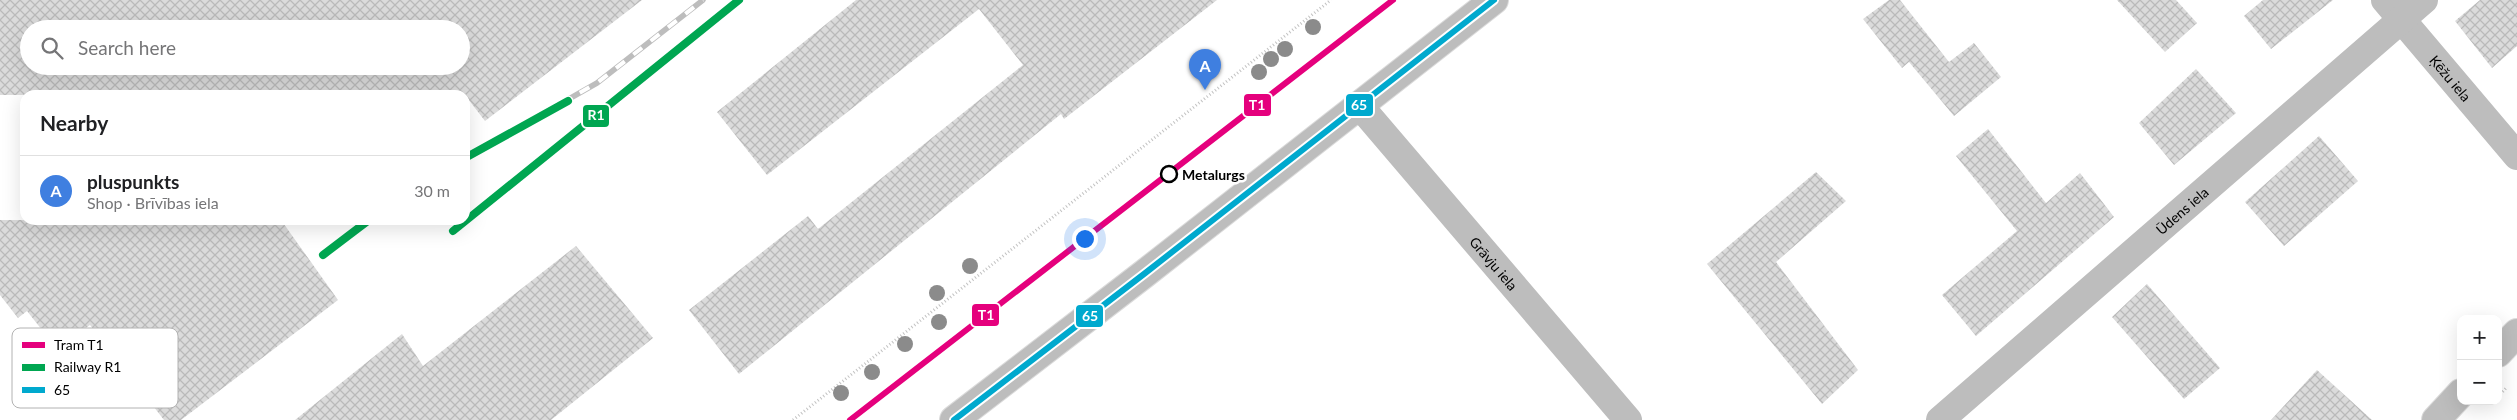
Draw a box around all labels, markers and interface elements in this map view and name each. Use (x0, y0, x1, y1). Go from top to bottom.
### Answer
search box (20, 20, 470, 75)
icon: search (38, 34, 66, 62)
text: Search here (78, 36, 176, 59)
pin: A (1189, 49, 1221, 90)
street label: Ķēžu iela (2427, 51, 2475, 104)
line badge: T1 (1243, 93, 1272, 117)
line badge: 65 (1345, 93, 1374, 117)
text: T1 (1249, 96, 1265, 113)
text: 65 (1351, 96, 1367, 113)
line badge: R1 (582, 104, 610, 128)
text: R1 (587, 106, 605, 123)
text: Nearby (40, 110, 108, 135)
marker: Metalurgs (1160, 165, 1178, 183)
place label: Metalurgs (1182, 166, 1245, 183)
text: pluspunkts (87, 170, 179, 193)
text: A (50, 181, 62, 200)
text: 30 m (414, 181, 450, 200)
street label: Ūdens iela (2152, 183, 2211, 238)
text: Shop · Brīvības iela (87, 193, 219, 212)
your location (1072, 226, 1098, 252)
street label: Grāvju iela (1467, 233, 1522, 293)
line badge: T1 (971, 303, 1000, 327)
line badge: 65 (1075, 304, 1104, 328)
text: T1 (978, 306, 994, 323)
text: 65 (1082, 307, 1098, 324)
map controls (2457, 315, 2502, 405)
button: + (2457, 315, 2502, 360)
legend (12, 328, 178, 408)
text: Tram T1 (54, 336, 104, 353)
text: Railway R1 (54, 358, 121, 375)
button: − (2457, 360, 2502, 405)
text: 65 (54, 381, 70, 398)

